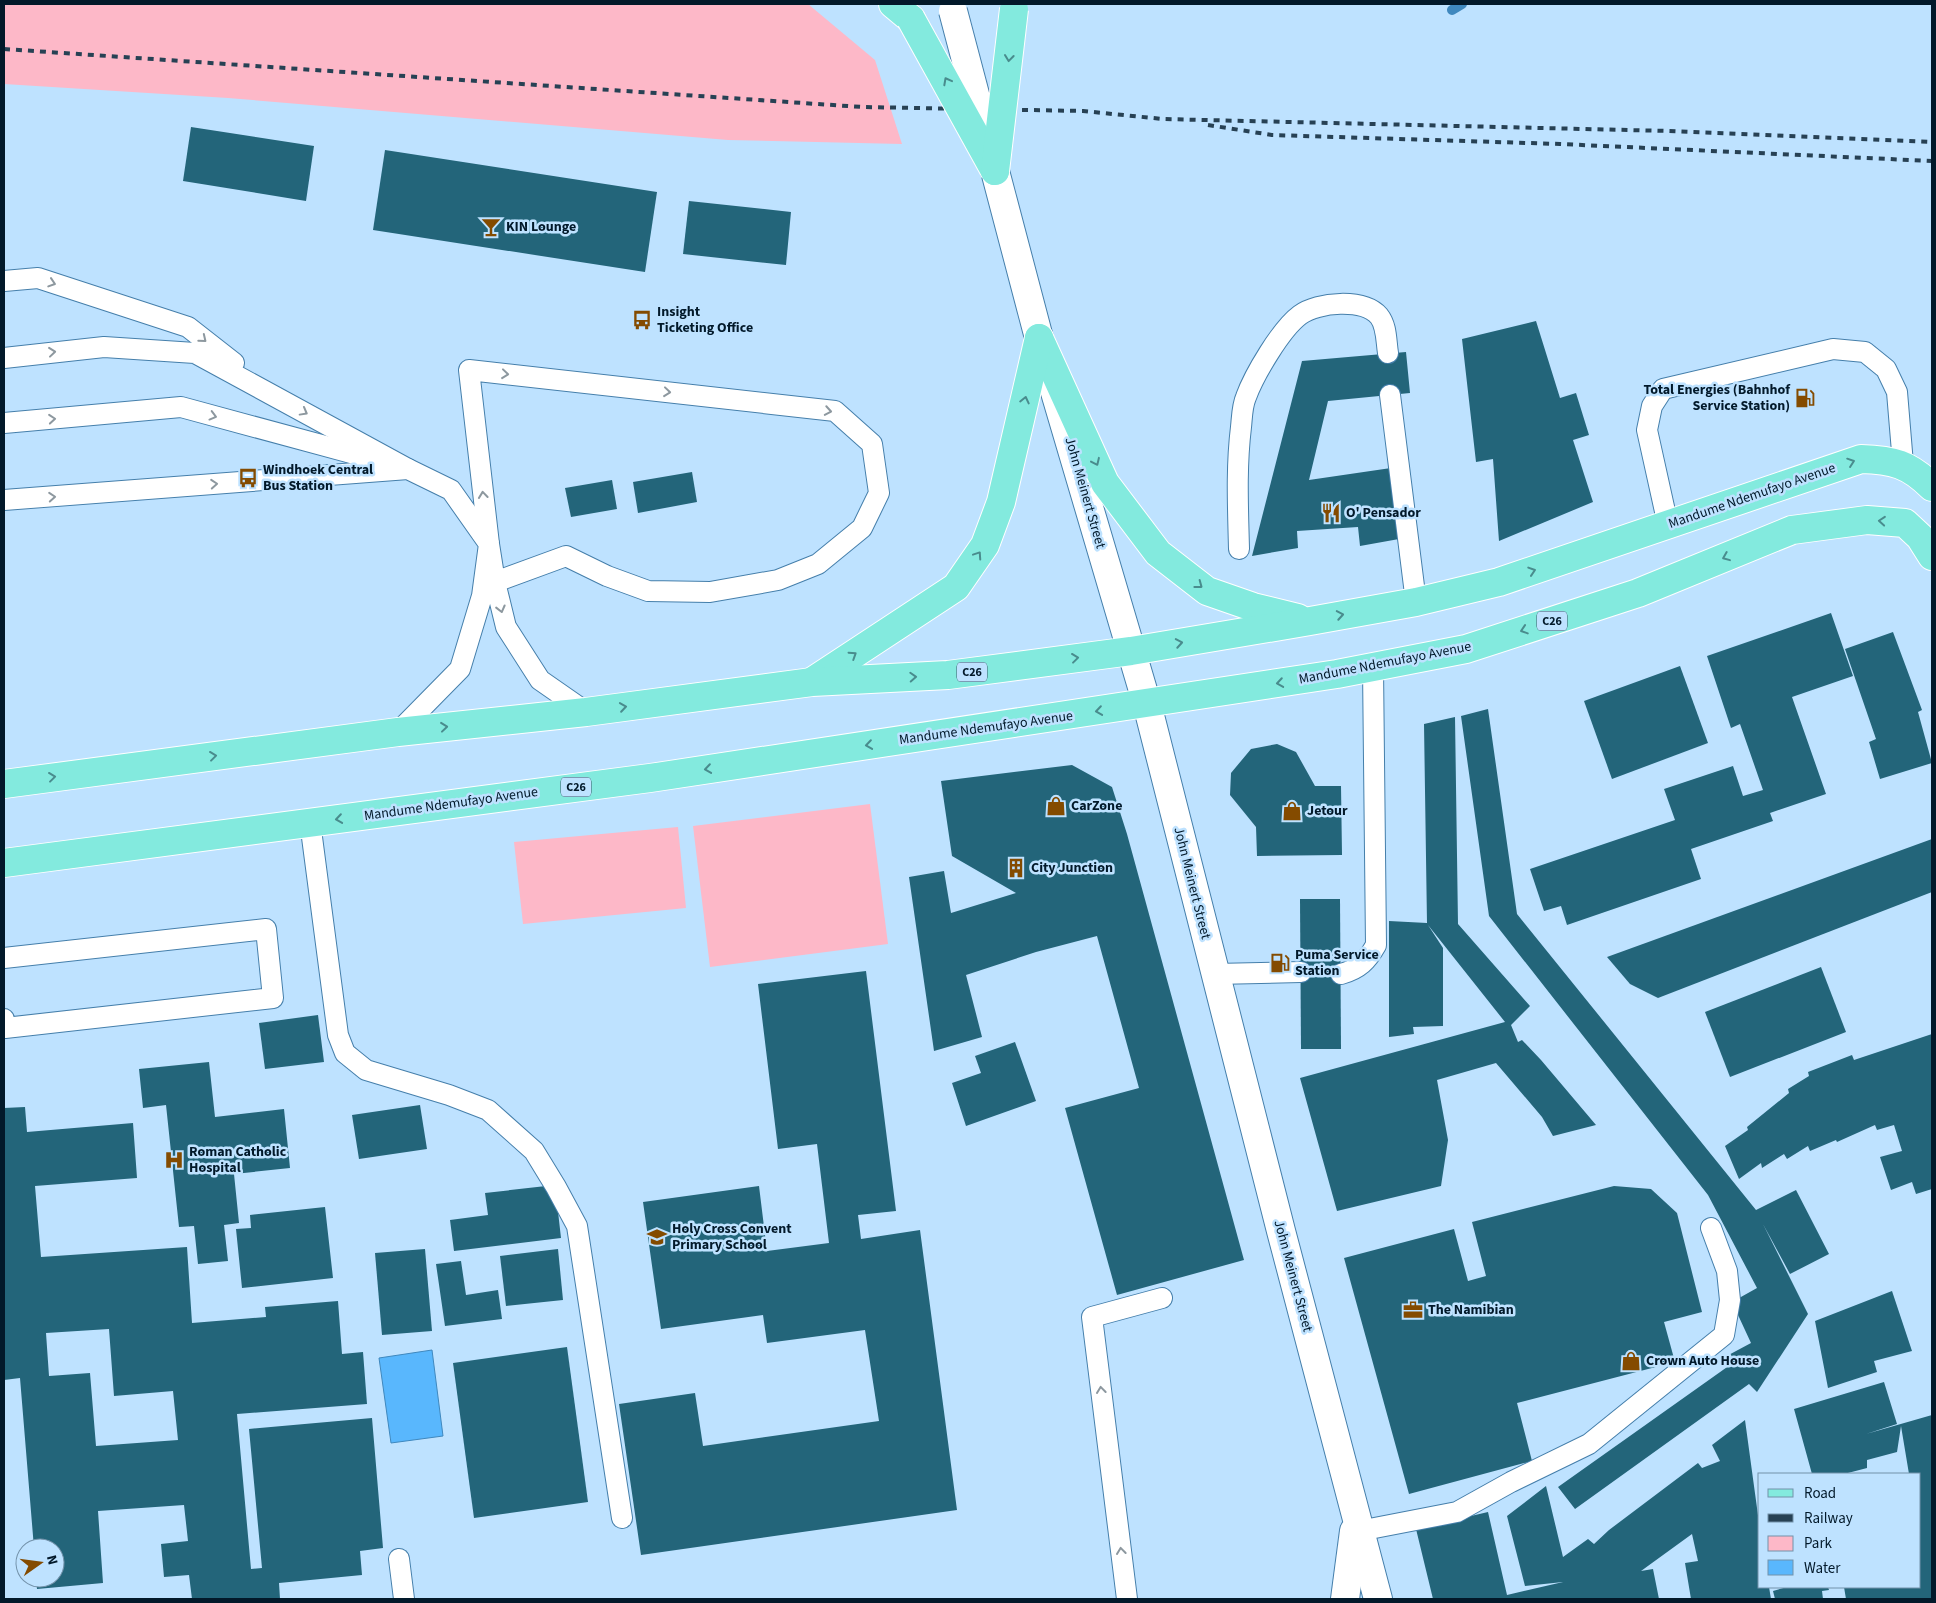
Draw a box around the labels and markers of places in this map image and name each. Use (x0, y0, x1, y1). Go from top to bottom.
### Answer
bar icon: KIN Lounge (480, 216, 502, 238)
place label: KIN Lounge (506, 217, 576, 237)
place label: Insight Ticketing Office (657, 302, 753, 338)
bus stop icon: Insight Ticketing Office (631, 309, 653, 331)
place label: Total Energies (Bahnhof Service Station) (1644, 380, 1791, 416)
fuel station icon: Total Energies (Bahnhof Service Station) (1794, 387, 1816, 409)
place label: Windhoek Central Bus Station (263, 460, 373, 496)
bus stop icon: Windhoek Central Bus Station (237, 467, 259, 489)
restaurant icon: O' Pensador (1320, 502, 1342, 524)
place label: O' Pensador (1346, 503, 1421, 523)
shop icon: CarZone (1045, 795, 1067, 817)
place label: CarZone (1071, 796, 1122, 816)
shop icon: Jetour (1281, 800, 1303, 822)
place label: Jetour (1307, 801, 1348, 821)
building icon: City Junction (1005, 857, 1027, 879)
place label: City Junction (1031, 858, 1113, 878)
place label: Puma Service Station (1295, 945, 1379, 981)
fuel station icon: Puma Service Station (1269, 952, 1291, 974)
place label: Roman Catholic Hospital (189, 1142, 287, 1178)
hospital icon: Roman Catholic Hospital (163, 1149, 185, 1171)
place label: Holy Cross Convent Primary School (672, 1219, 792, 1255)
school or university icon: Holy Cross Convent Primary School (646, 1226, 668, 1248)
office icon: The Namibian (1402, 1299, 1424, 1321)
place label: The Namibian (1428, 1300, 1514, 1320)
shop icon: Crown Auto House (1620, 1350, 1642, 1372)
place label: Crown Auto House (1646, 1351, 1759, 1371)

